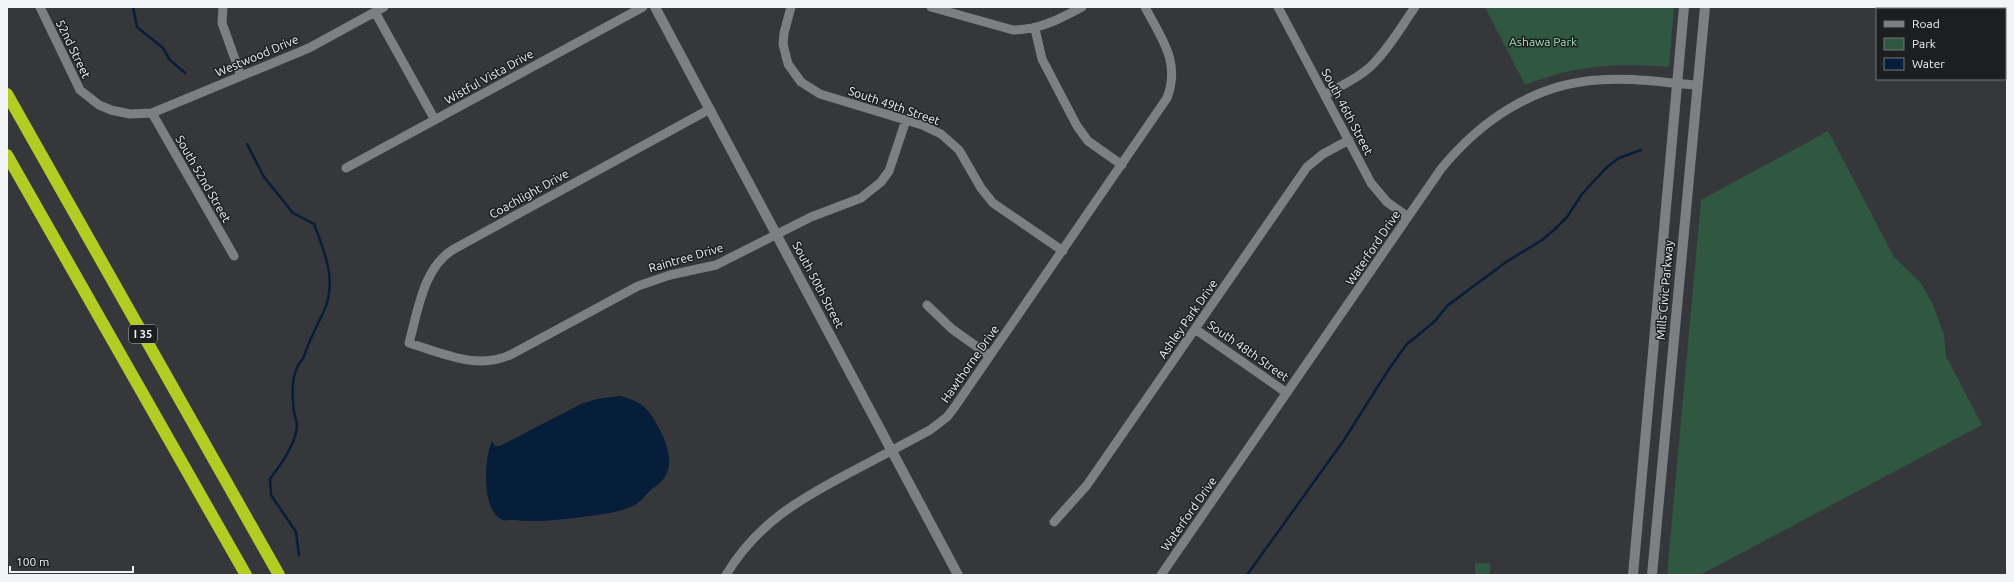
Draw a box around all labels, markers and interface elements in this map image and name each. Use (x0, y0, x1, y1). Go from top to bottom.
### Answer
legend (1876, 8, 2006, 80)
street label: 52nd Street (54, 17, 93, 80)
text: Road (1912, 17, 1940, 30)
street label: Westwood Drive (213, 32, 300, 79)
park label: Ashawa Park (1509, 35, 1577, 48)
text: Park (1912, 37, 1936, 50)
street label: Wistful Vista Drive (442, 47, 535, 106)
text: Water (1912, 57, 1945, 70)
street label: South 46th Street (1319, 66, 1376, 157)
street label: South 49th Street (847, 84, 942, 127)
street label: South 52nd Street (173, 133, 234, 225)
street label: Coachlight Drive (487, 166, 571, 221)
street label: Waterford Drive (1343, 208, 1402, 287)
street label: South 50th Street (790, 239, 847, 330)
street label: Mills Civic Parkway (1654, 239, 1675, 340)
street label: Raintree Drive (647, 241, 725, 274)
street label: Ashley Park Drive (1156, 277, 1220, 361)
street label: South 48th Street (1205, 318, 1291, 384)
street label: Hawthorne Drive (938, 322, 1001, 405)
road number: I 35 (129, 325, 157, 343)
street label: Waterford Drive (1158, 474, 1219, 553)
scale bar (10, 548, 133, 574)
text: 100 m (16, 555, 49, 568)

